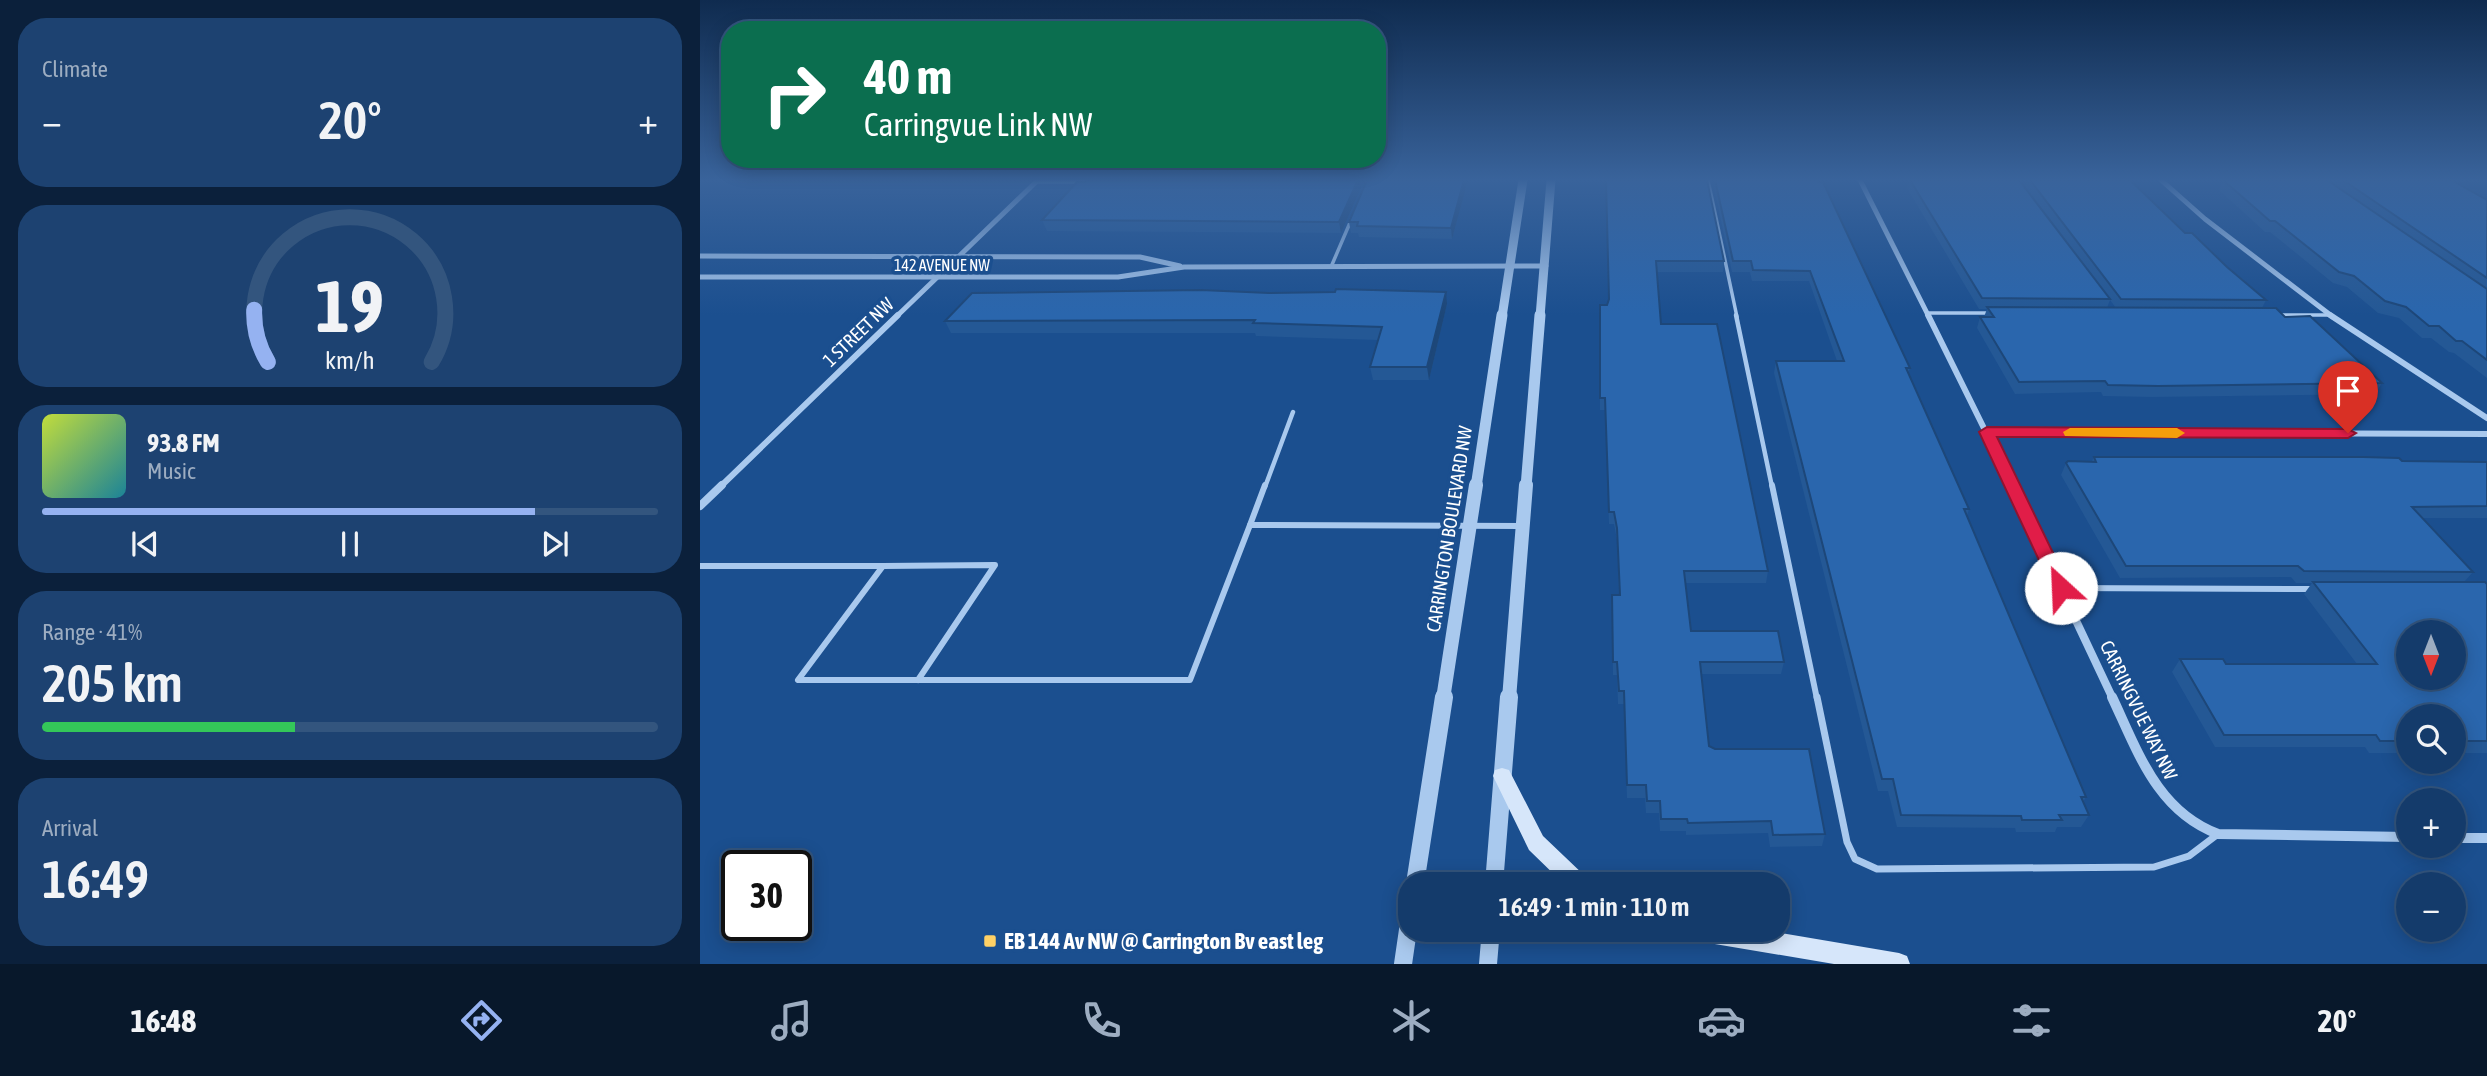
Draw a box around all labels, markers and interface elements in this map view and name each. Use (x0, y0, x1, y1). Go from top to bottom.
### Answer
text: 40 m (864, 48, 952, 104)
icon: right (749, 49, 840, 140)
text: Climate (42, 56, 108, 82)
text: 20° (318, 90, 382, 150)
text: − (42, 99, 62, 142)
text: + (638, 99, 658, 142)
text: Carringvue Link NW (864, 106, 1092, 143)
street label: 142 AVENUE NW (894, 256, 990, 274)
text: 19 (316, 264, 384, 347)
street label: 1 STREET NW (818, 293, 898, 371)
text: km/h (325, 345, 375, 373)
pin (2318, 361, 2378, 433)
icon: arrive (2329, 372, 2367, 410)
street label: CARRINGTON BOULEVARD NW (1422, 424, 1476, 634)
text: 93.8 FM (147, 428, 220, 458)
text: Music (147, 458, 195, 484)
icon: previous (126, 525, 164, 563)
icon: pause (331, 525, 369, 563)
icon: next (536, 525, 574, 563)
position arrow (2024, 551, 2098, 625)
text: Range · 41% (42, 619, 142, 645)
north arrow (2396, 620, 2466, 690)
map controls (2396, 620, 2466, 942)
street label: CARRINGVUE WAY NW (2096, 637, 2182, 783)
text: 205 km (42, 653, 183, 713)
button: search (2396, 704, 2466, 774)
button: + (2396, 788, 2466, 858)
text: Arrival (42, 815, 98, 841)
text: 16:49 (42, 849, 149, 909)
speed limit sign: 30 (721, 850, 812, 941)
button: − (2396, 872, 2466, 942)
text: 16:49 · 1 min · 110 m (1499, 892, 1689, 922)
place label: EB 144 Av NW @ Carrington Bv east leg (1004, 928, 1323, 954)
marker: EB 144 Av NW @ Carrington Bv east leg (982, 933, 998, 949)
icon: directions (457, 996, 506, 1045)
icon: music (767, 996, 816, 1045)
icon: phone (1077, 996, 1126, 1045)
icon: climate (1387, 996, 1436, 1045)
icon: car (1697, 996, 1746, 1045)
icon: filters (2007, 996, 2056, 1045)
text: 16:48 (131, 1002, 196, 1039)
text: 20° (2317, 1002, 2356, 1039)

